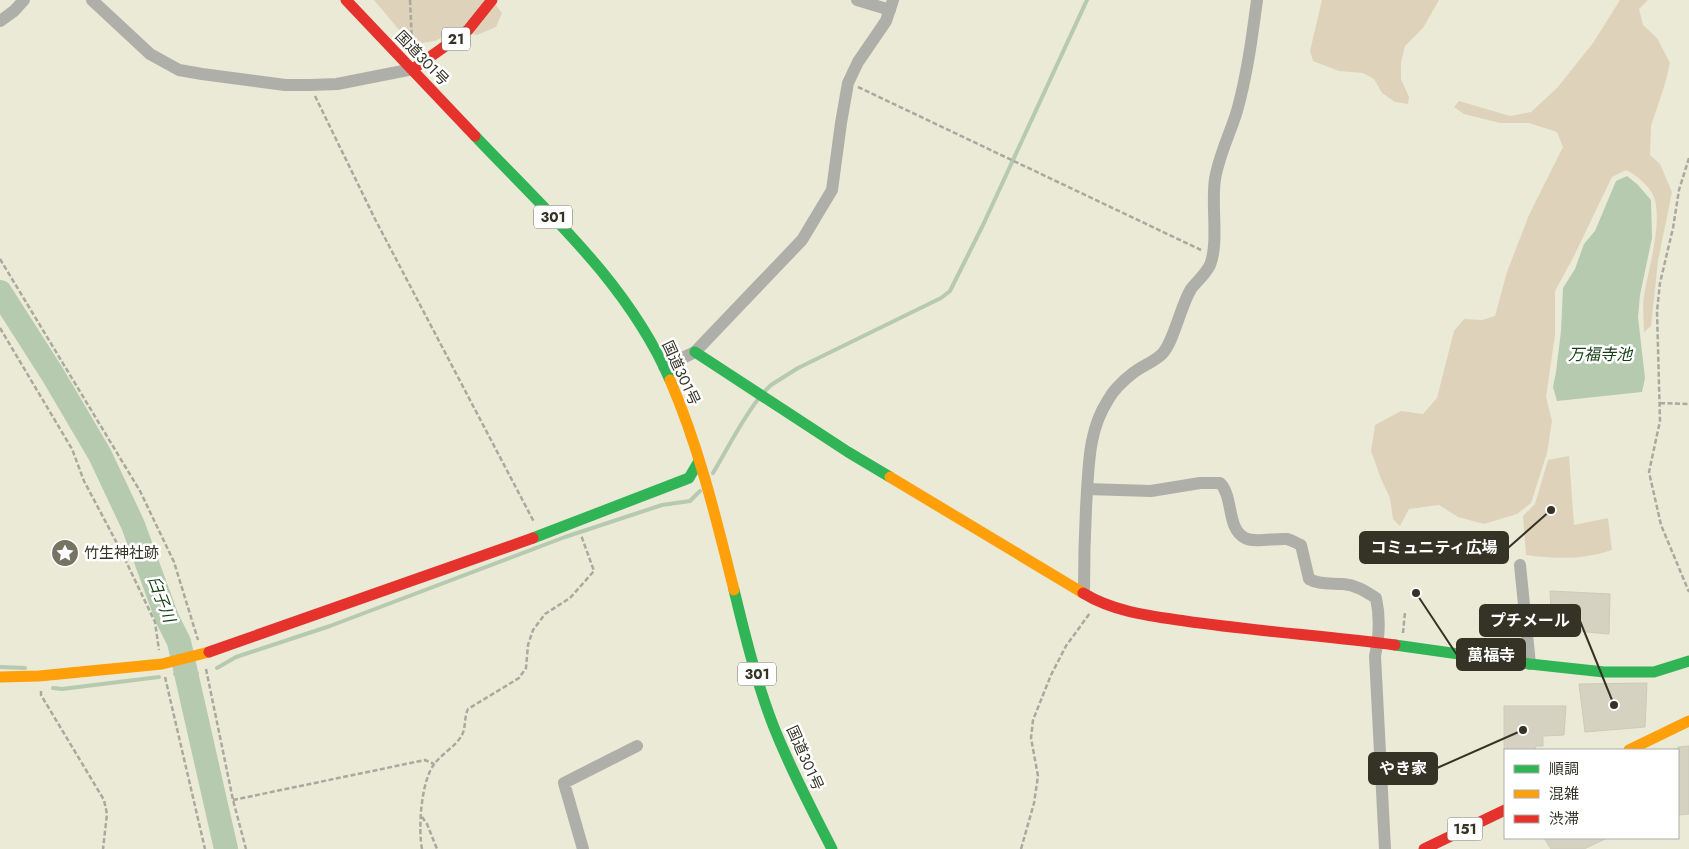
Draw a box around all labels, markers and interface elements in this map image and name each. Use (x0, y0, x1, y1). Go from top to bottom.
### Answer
street label: 国道301号 (390, 26, 454, 90)
road number: 21 (442, 28, 470, 50)
road number: 301 (534, 206, 572, 228)
street label: 国道301号 (656, 337, 706, 409)
water label: 万福寺池 (1568, 343, 1634, 366)
callout: コミュニティ広場 (1360, 532, 1508, 563)
text: コミュニティ広場 (1370, 536, 1498, 559)
place icon: 竹生神社跡 (50, 538, 80, 568)
place label: 竹生神社跡 (84, 542, 159, 564)
water label: 臼子川 (142, 573, 182, 628)
callout: プチメール (1480, 605, 1580, 636)
text: プチメール (1490, 609, 1570, 632)
callout: 萬福寺 (1457, 639, 1525, 670)
text: 萬福寺 (1467, 644, 1515, 667)
road number: 301 (738, 662, 776, 686)
street label: 国道301号 (781, 722, 829, 794)
legend (1504, 749, 1679, 839)
callout: やき家 (1369, 753, 1437, 784)
text: やき家 (1379, 757, 1427, 780)
text: 順調 (1549, 758, 1579, 780)
text: 混雑 (1549, 783, 1579, 805)
text: 渋滞 (1549, 808, 1579, 830)
road number: 151 (1448, 818, 1482, 841)

